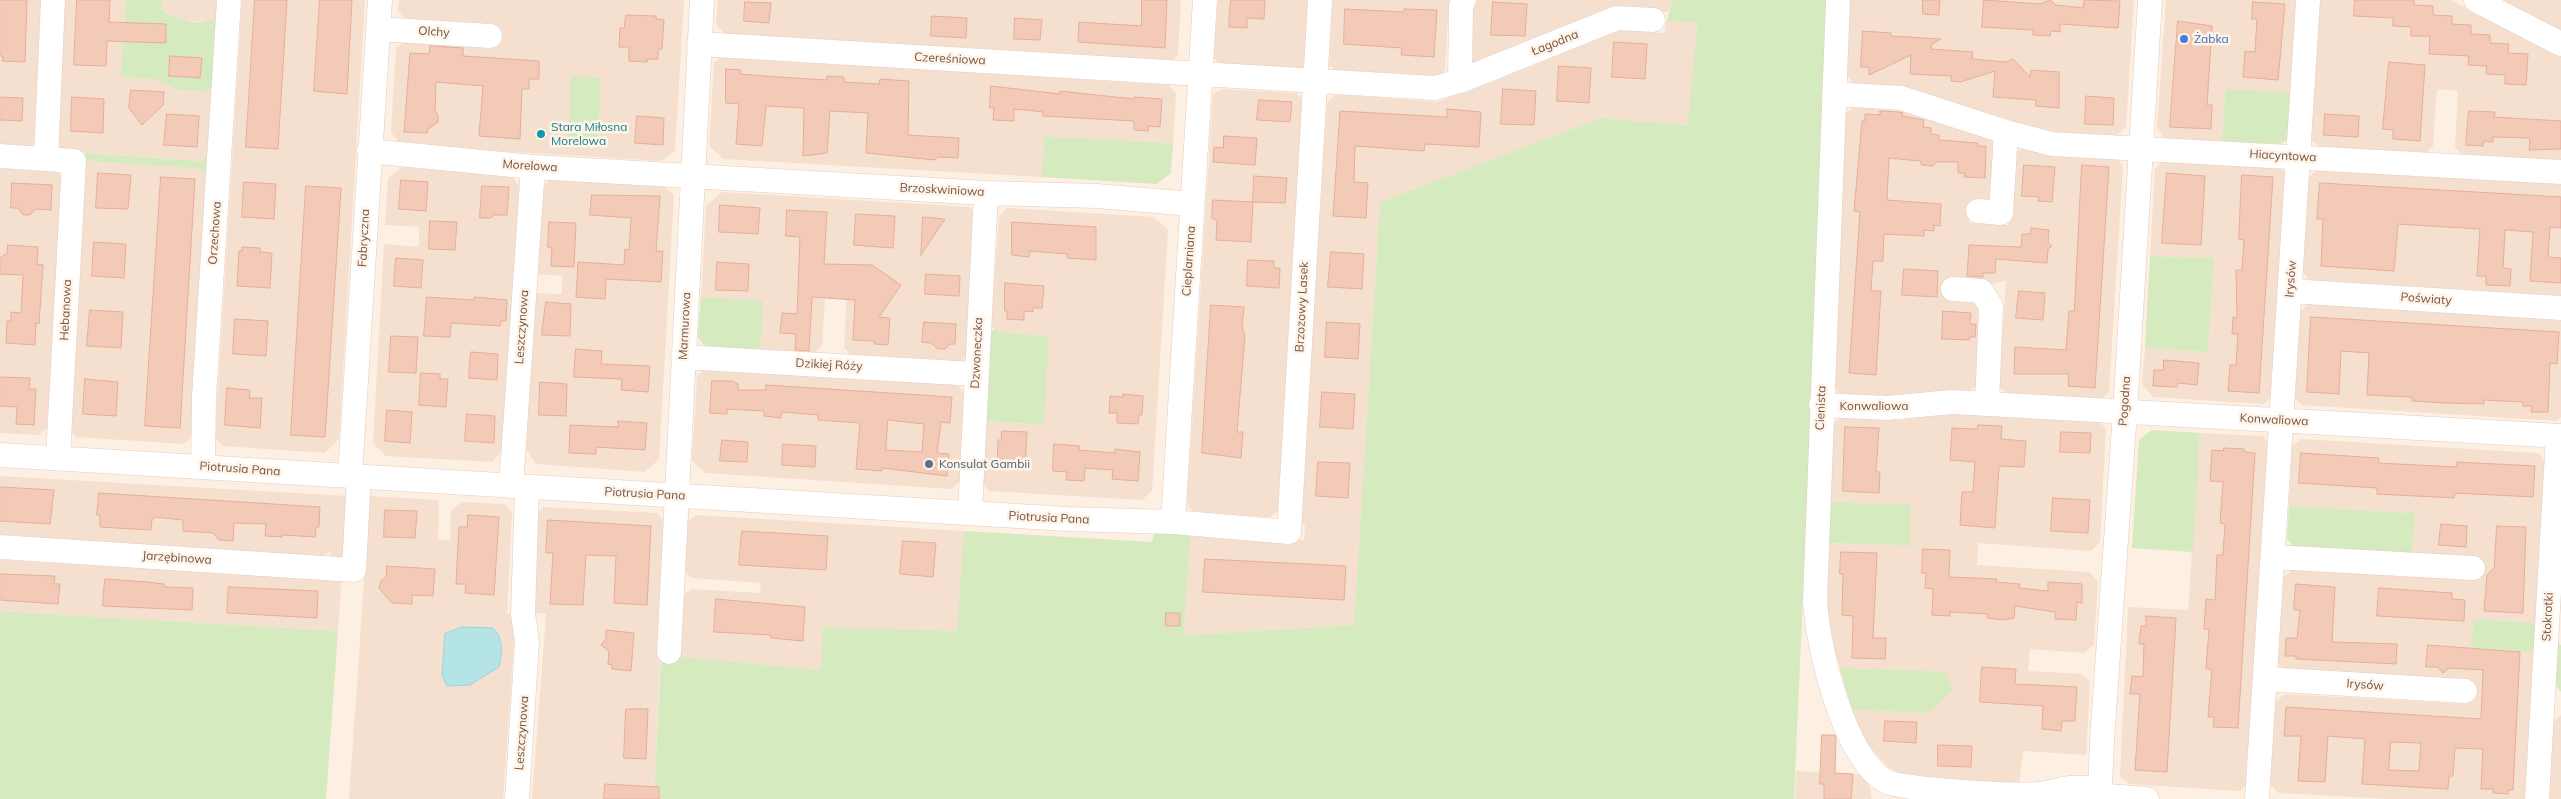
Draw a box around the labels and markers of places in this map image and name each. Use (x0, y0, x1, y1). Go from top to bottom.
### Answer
place label: Żabka (2194, 32, 2229, 46)
marker: Żabka (2178, 33, 2190, 45)
place label: Stara Miłosna Morelowa (551, 120, 628, 148)
marker: Stara Miłosna Morelowa (535, 128, 547, 140)
place label: Konsulat Gambii (939, 457, 1030, 471)
marker: Konsulat Gambii (923, 458, 935, 470)

